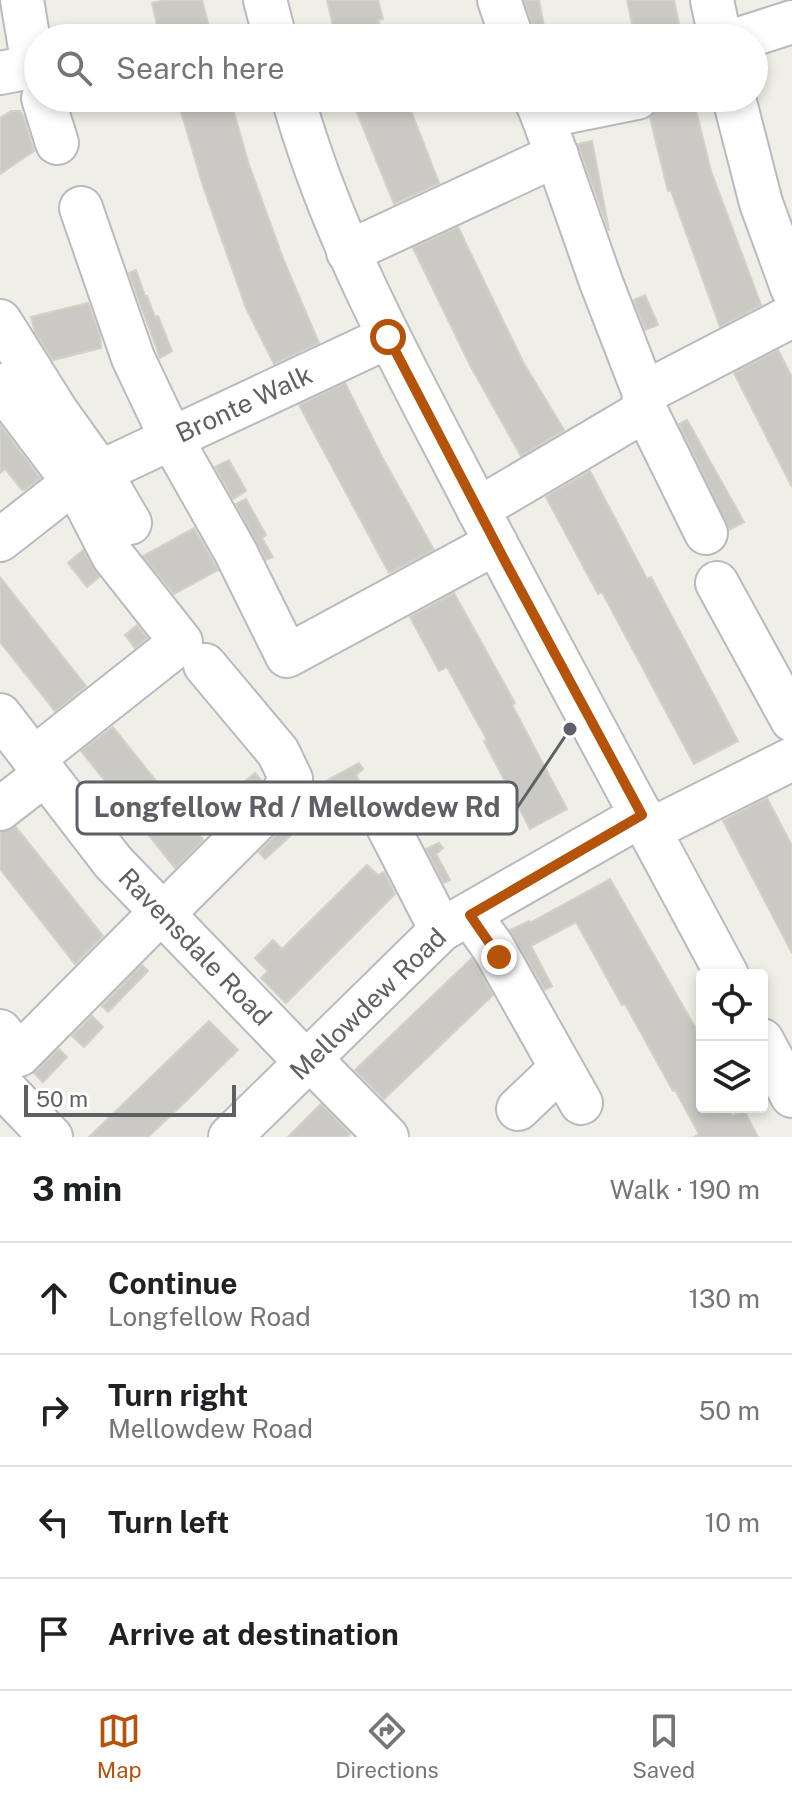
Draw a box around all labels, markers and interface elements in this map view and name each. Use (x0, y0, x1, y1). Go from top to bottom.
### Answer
search box (24, 24, 768, 112)
icon: search (52, 46, 96, 90)
text: Search here (116, 50, 284, 86)
route start (370, 319, 406, 355)
street label: Bronte Walk (171, 358, 317, 449)
callout: Longfellow Rd / Mellowdew Rd (77, 782, 517, 834)
text: Longfellow Rd / Mellowdew Rd (93, 790, 501, 823)
street label: Ravensdale Road (113, 862, 278, 1032)
street label: Mellowdew Road (283, 921, 452, 1086)
route end (481, 939, 517, 975)
map controls (696, 969, 768, 1113)
button: locate (696, 969, 768, 1041)
button: layers (696, 1041, 768, 1113)
scale bar (24, 1081, 236, 1117)
text: 50 m (36, 1086, 88, 1112)
text: 3 min (32, 1169, 122, 1209)
text: Walk · 190 m (610, 1174, 760, 1205)
text: Continue (108, 1265, 238, 1301)
icon: ahead (32, 1276, 76, 1320)
text: 130 m (688, 1283, 760, 1314)
text: Longfellow Road (108, 1301, 311, 1332)
text: Turn right (108, 1377, 248, 1413)
icon: right (32, 1388, 76, 1432)
text: 50 m (699, 1395, 760, 1426)
text: Mellowdew Road (108, 1413, 313, 1444)
icon: left (32, 1500, 76, 1544)
text: Turn left (108, 1504, 229, 1540)
text: 10 m (705, 1507, 760, 1538)
icon: arrive (32, 1612, 76, 1656)
text: Arrive at destination (108, 1616, 399, 1652)
tab: Map (97, 1709, 142, 1783)
tab: Directions (335, 1709, 439, 1783)
tab: Saved (632, 1709, 695, 1783)

